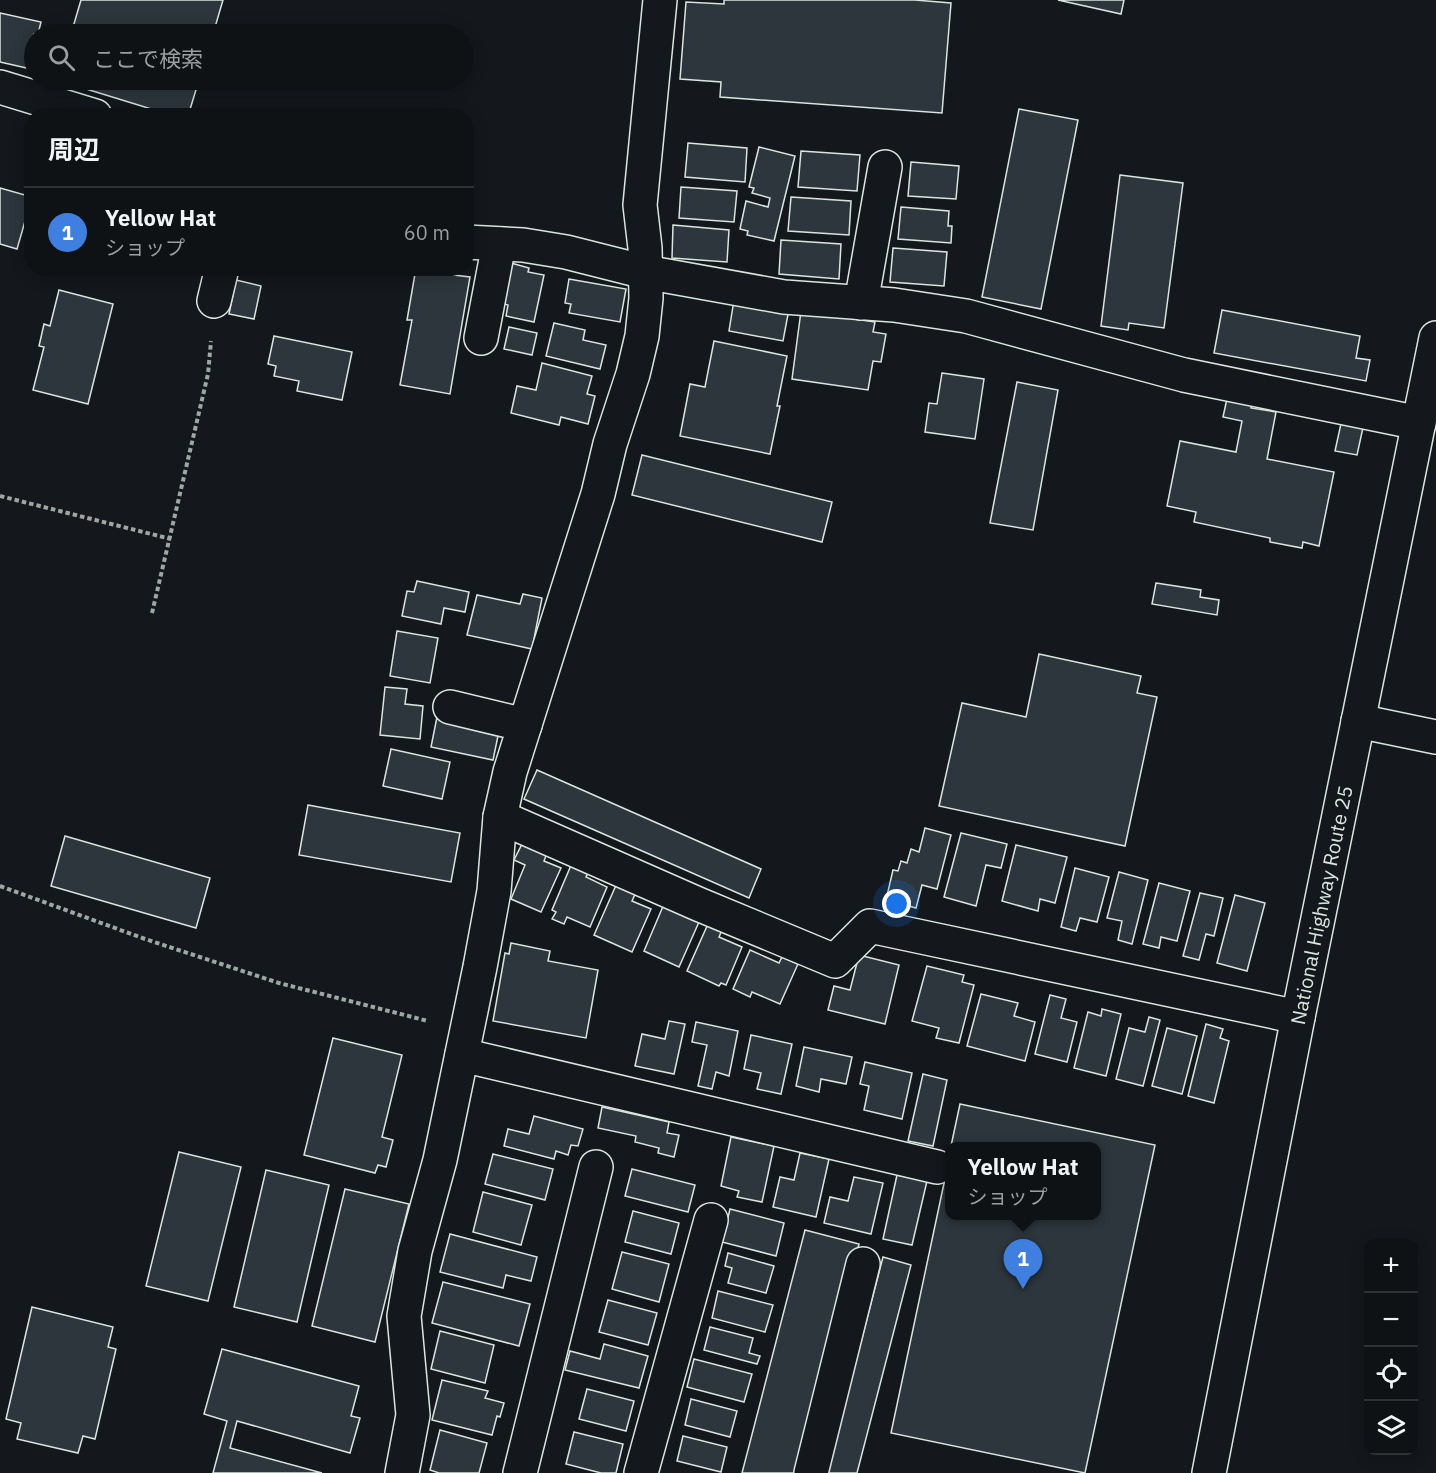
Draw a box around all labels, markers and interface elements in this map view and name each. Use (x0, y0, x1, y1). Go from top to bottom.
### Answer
search box (24, 24, 474, 90)
icon: search (45, 41, 78, 74)
text: ここで検索 (93, 44, 203, 73)
text: 周辺 (48, 132, 100, 166)
text: Yellow Hat (105, 203, 216, 232)
text: 1 (62, 219, 74, 246)
text: 60 m (404, 219, 450, 246)
text: ショップ (105, 234, 185, 261)
street label: National Highway Route 25 (1283, 783, 1358, 1027)
your location (882, 889, 911, 918)
popup (945, 1142, 1101, 1220)
text: Yellow Hat (967, 1152, 1079, 1181)
text: ショップ (967, 1183, 1047, 1210)
map controls (1364, 1239, 1418, 1455)
button: + (1364, 1239, 1418, 1293)
pin: 1 (1004, 1240, 1042, 1289)
button: − (1364, 1293, 1418, 1347)
button: locate (1364, 1347, 1418, 1401)
button: layers (1364, 1401, 1418, 1455)

